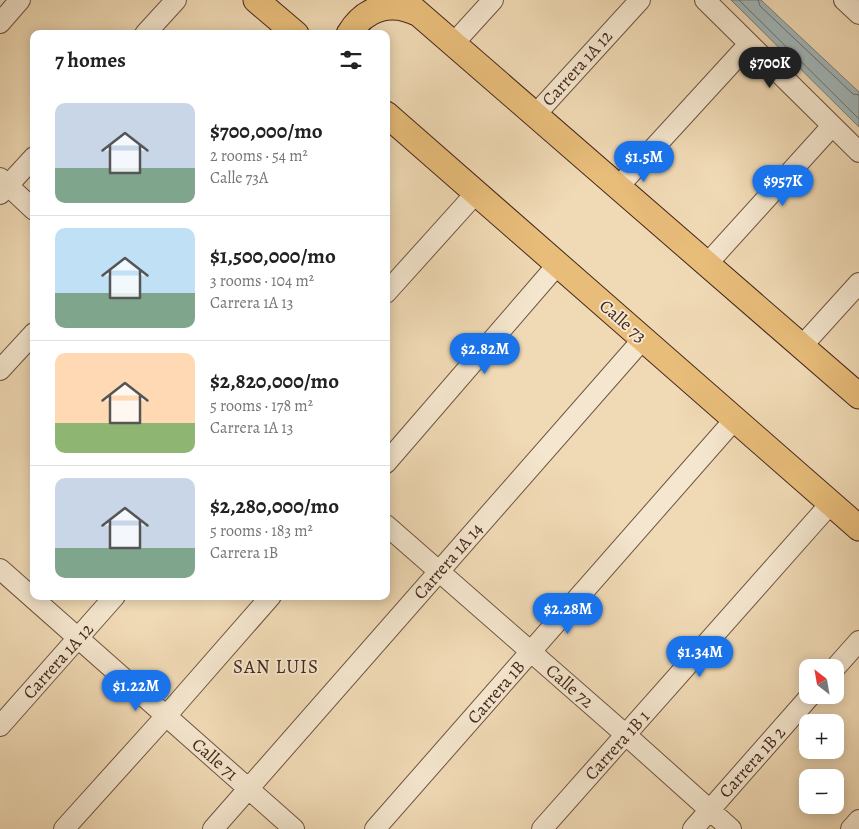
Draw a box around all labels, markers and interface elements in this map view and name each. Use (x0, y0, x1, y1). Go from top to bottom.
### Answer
street label: Carrera 1A 12 (536, 24, 618, 111)
text: 7 homes (55, 46, 126, 74)
icon: filters (337, 46, 365, 74)
pin: $700K (735, 46, 805, 89)
text: $700K (750, 52, 790, 74)
text: $700,000/mo (210, 117, 323, 145)
icon: home (95, 123, 155, 183)
pin: $1.5M (609, 140, 679, 183)
text: 2 rooms · 54 m² (210, 145, 308, 167)
text: $1.5M (625, 146, 663, 168)
pin: $957K (748, 164, 818, 207)
text: Calle 73A (210, 167, 268, 189)
text: $957K (763, 170, 803, 192)
text: $1,500,000/mo (210, 242, 336, 270)
icon: home (95, 248, 155, 308)
text: 3 rooms · 104 m² (210, 270, 314, 292)
text: Carrera 1A 13 (210, 292, 293, 314)
street label: Calle 73 (594, 294, 652, 348)
pin: $2.82M (444, 332, 526, 375)
text: $2.82M (461, 338, 509, 360)
text: $2,820,000/mo (210, 367, 339, 395)
icon: home (95, 373, 155, 433)
text: 5 rooms · 178 m² (210, 395, 313, 417)
text: Carrera 1A 13 (210, 417, 293, 439)
text: $2,280,000/mo (210, 492, 339, 520)
icon: home (95, 498, 155, 558)
street label: Carrera 1A 14 (408, 517, 488, 605)
text: 5 rooms · 183 m² (210, 520, 313, 542)
text: Carrera 1B (210, 542, 278, 564)
pin: $2.28M (527, 592, 609, 635)
text: $2.28M (544, 598, 592, 620)
street label: Carrera 1A 12 (17, 617, 99, 704)
pin: $1.34M (659, 636, 741, 678)
text: $1.34M (677, 641, 723, 663)
district label: SAN LUIS (233, 654, 319, 680)
street label: Carrera 1B (462, 655, 530, 729)
street label: Calle 72 (541, 659, 599, 714)
north arrow (799, 659, 844, 704)
map controls (799, 659, 844, 814)
pin: $1.22M (95, 670, 177, 712)
text: $1.22M (113, 675, 159, 697)
street label: Carrera 1B 1 (579, 705, 655, 785)
button: + (799, 714, 844, 759)
street label: Carrera 1B 2 (713, 721, 791, 803)
street label: Calle 71 (187, 732, 243, 786)
button: − (799, 769, 844, 814)

